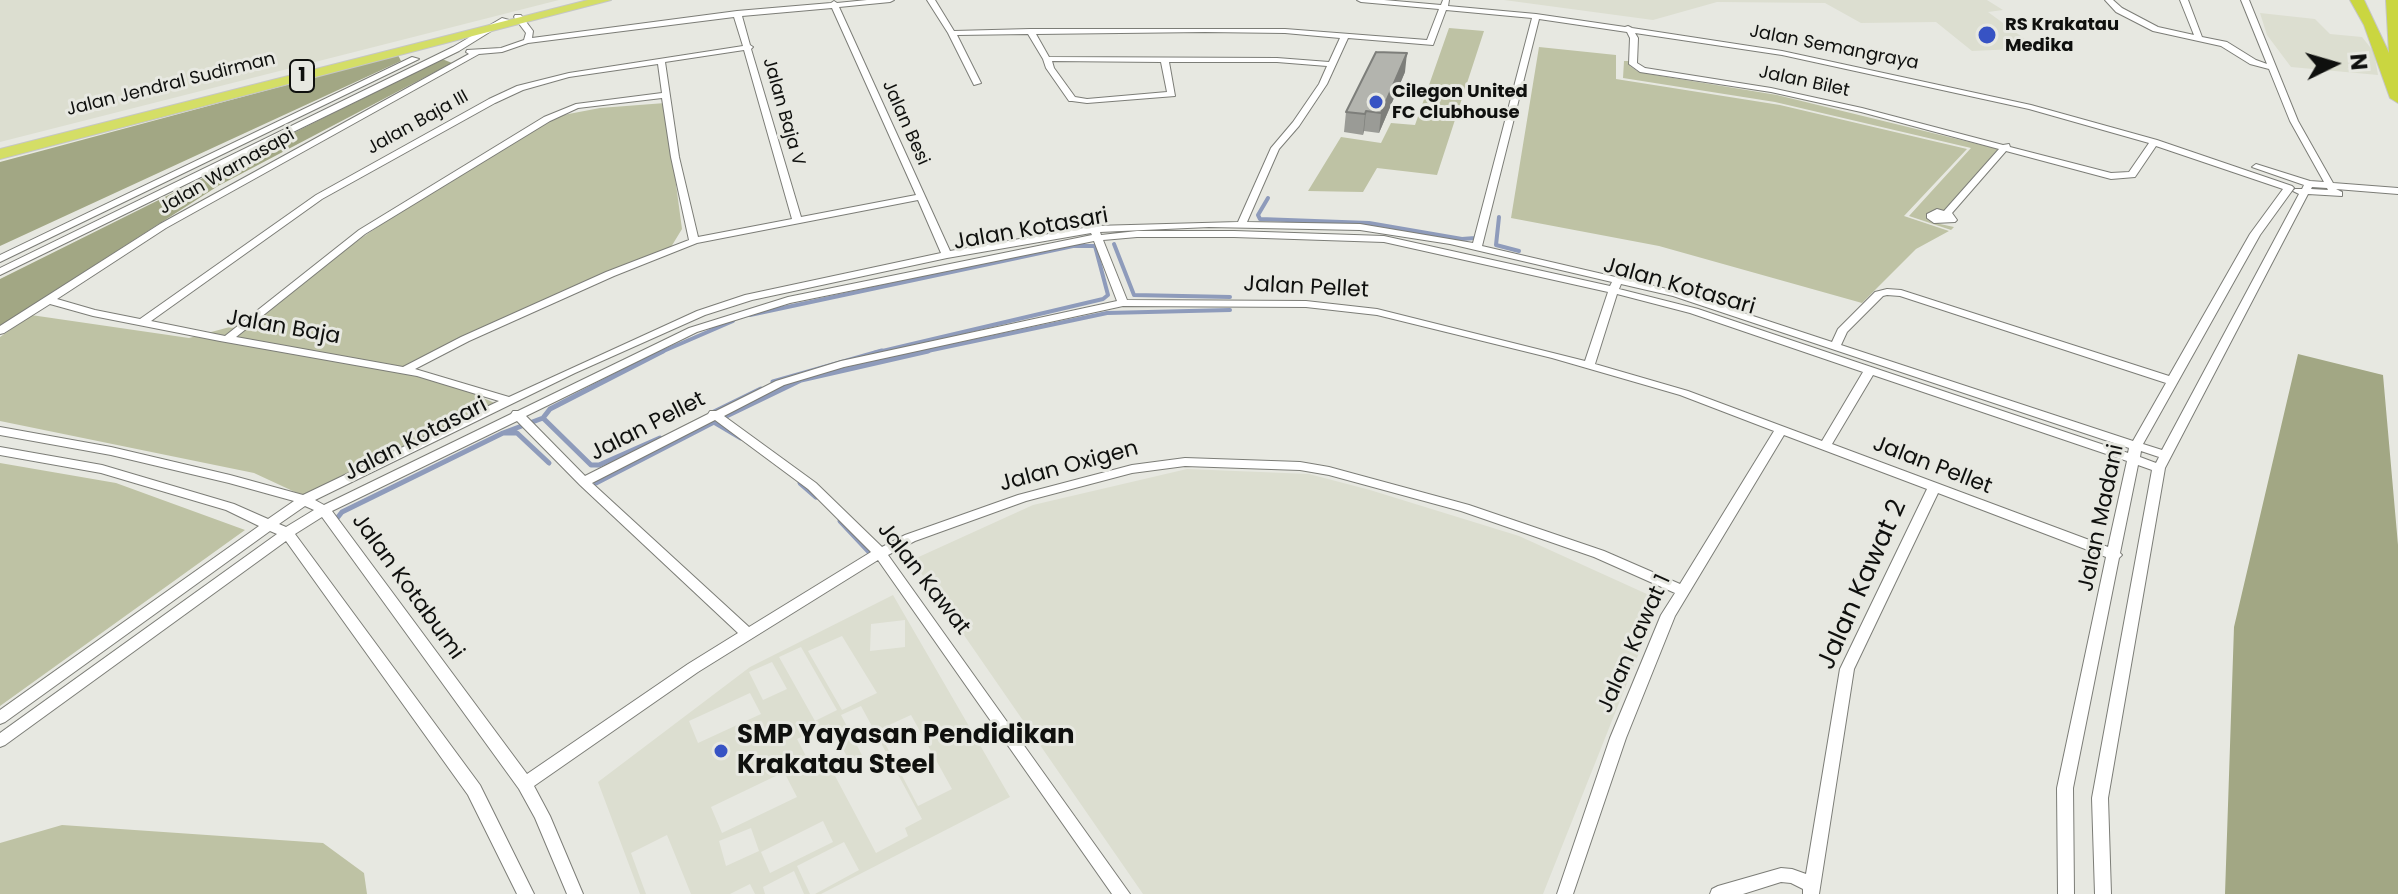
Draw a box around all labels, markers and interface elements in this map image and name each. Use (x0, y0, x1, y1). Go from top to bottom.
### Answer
place label: RS Krakatau Medika (2005, 14, 2119, 56)
street label: Jalan Semangraya (1748, 21, 1920, 75)
marker: RS Krakatau Medika (1976, 24, 1998, 46)
north arrow (2294, 24, 2374, 104)
street label: Jalan Jendral Sudirman (64, 49, 278, 121)
text: N (2342, 52, 2375, 71)
street label: Jalan Baja V (757, 55, 809, 169)
road number: 1 (290, 60, 314, 92)
street label: Jalan Bilet (1757, 62, 1851, 102)
street label: Jalan Besi (877, 77, 933, 169)
place label: Cilegon United FC Clubhouse (1392, 81, 1528, 124)
street label: Jalan Baja III (364, 86, 472, 160)
marker: Cilegon United FC Clubhouse (1367, 93, 1385, 111)
street label: Jalan Warnasapi (155, 124, 299, 220)
street label: Jalan Kotasari (951, 203, 1111, 257)
street label: Jalan Kotasari (1600, 253, 1758, 321)
street label: Jalan Pellet (1243, 272, 1369, 304)
street label: Jalan Baja (224, 305, 342, 351)
street label: Jalan Pellet (586, 387, 710, 467)
street label: Jalan Kotasari (340, 393, 492, 487)
street label: Jalan Pellet (1869, 431, 1995, 501)
street label: Jalan Oxigen (997, 436, 1141, 498)
street label: Jalan Madani (2074, 442, 2130, 594)
street label: Jalan Kawat 2 (1812, 495, 1914, 675)
street label: Jalan Kotabumi (345, 509, 469, 665)
street label: Jalan Kawat (871, 517, 975, 641)
street label: Jalan Kawat 1 (1593, 571, 1677, 717)
place label: SMP Yayasan Pendidikan Krakatau Steel (737, 720, 1075, 782)
marker: SMP Yayasan Pendidikan Krakatau Steel (712, 742, 730, 760)

